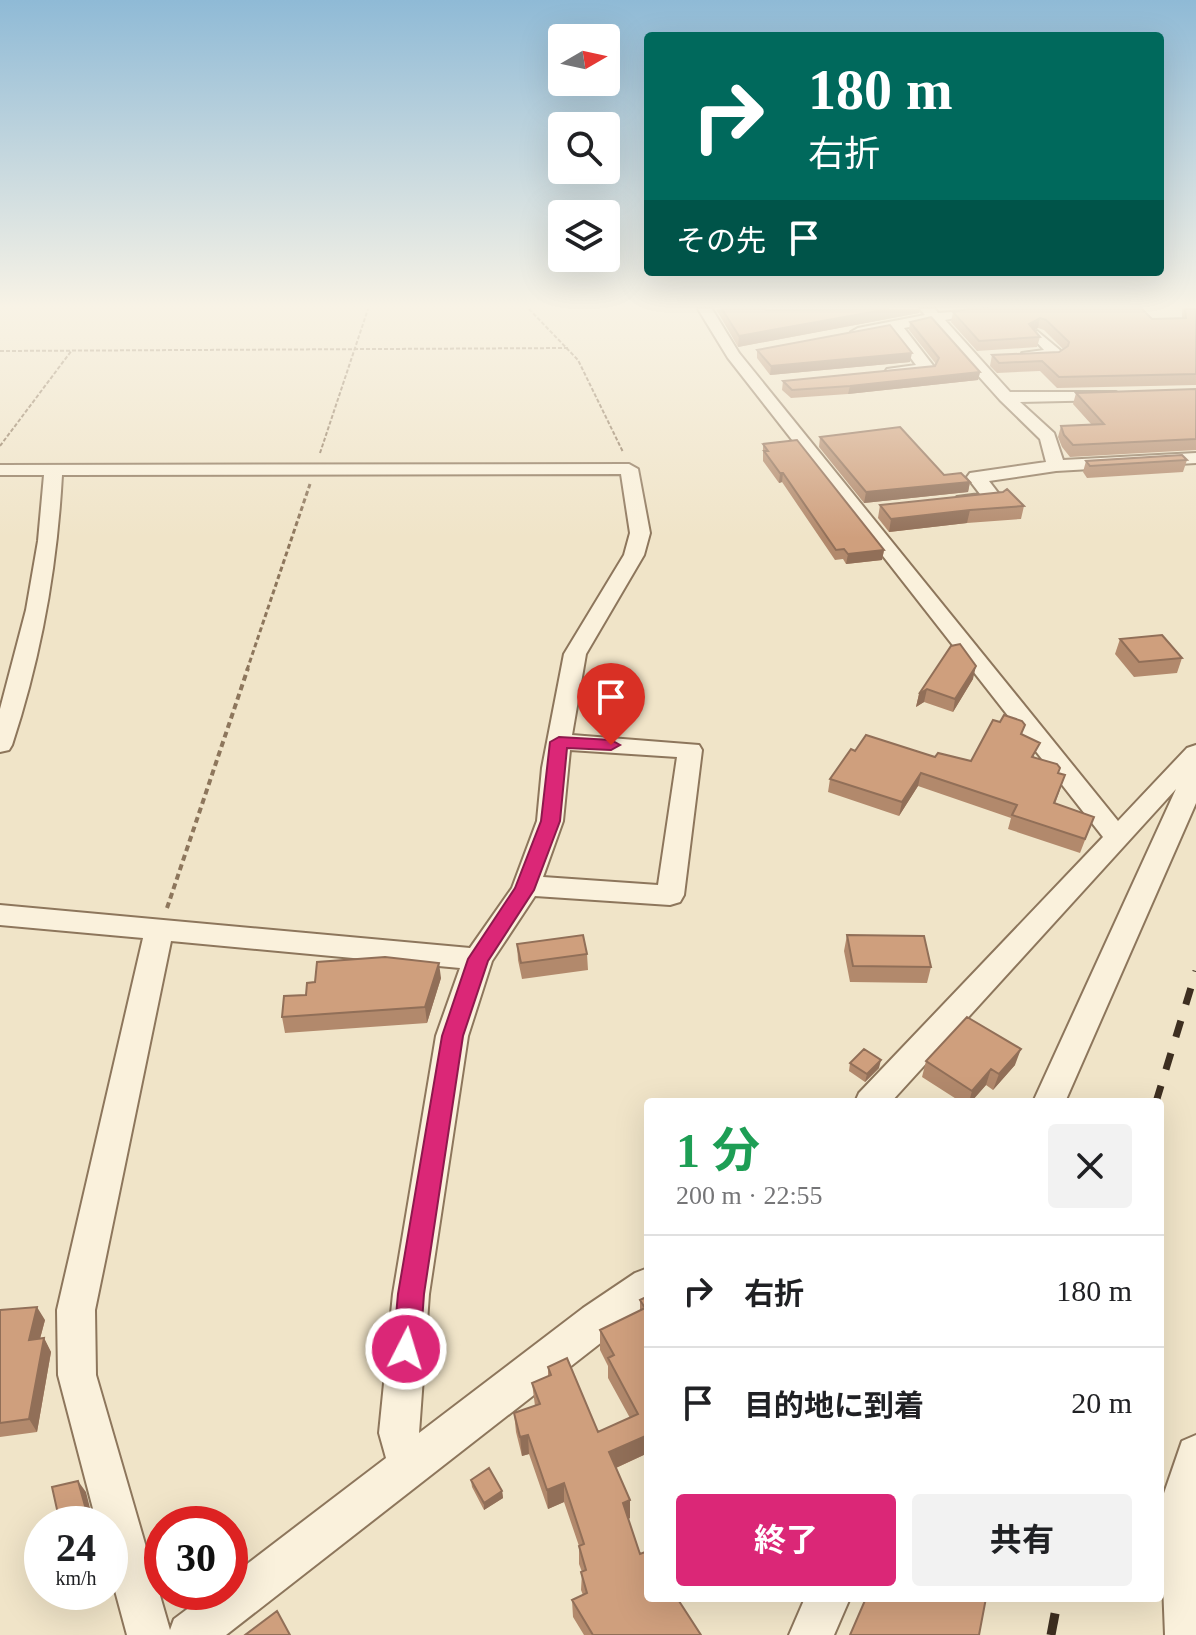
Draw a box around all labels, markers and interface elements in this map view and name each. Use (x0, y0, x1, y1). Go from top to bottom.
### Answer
north arrow (548, 24, 620, 96)
map controls (548, 24, 620, 272)
text: 180 m (808, 59, 953, 121)
icon: right (676, 64, 780, 168)
button: search (548, 112, 620, 184)
text: 右折 (808, 134, 880, 174)
button: layers (548, 200, 620, 272)
icon: arrive (782, 216, 826, 260)
text: その先 (676, 224, 766, 257)
pin (577, 663, 645, 745)
icon: arrive (589, 675, 633, 719)
text: 1 分 (676, 1124, 760, 1177)
button: close (1048, 1124, 1132, 1208)
text: 200 m · 22:55 (676, 1181, 823, 1210)
icon: right (676, 1269, 720, 1313)
text: 180 m (1056, 1274, 1132, 1307)
text: 右折 (744, 1277, 804, 1310)
position arrow (364, 1307, 448, 1391)
icon: arrive (676, 1381, 720, 1425)
text: 20 m (1071, 1386, 1132, 1419)
text: 目的地に到着 (744, 1389, 924, 1422)
button: 終了 (676, 1494, 896, 1586)
button: 共有 (912, 1494, 1132, 1586)
speed limit sign: 30 (144, 1506, 248, 1610)
text: 24 (56, 1525, 96, 1570)
text: km/h (55, 1567, 97, 1589)

